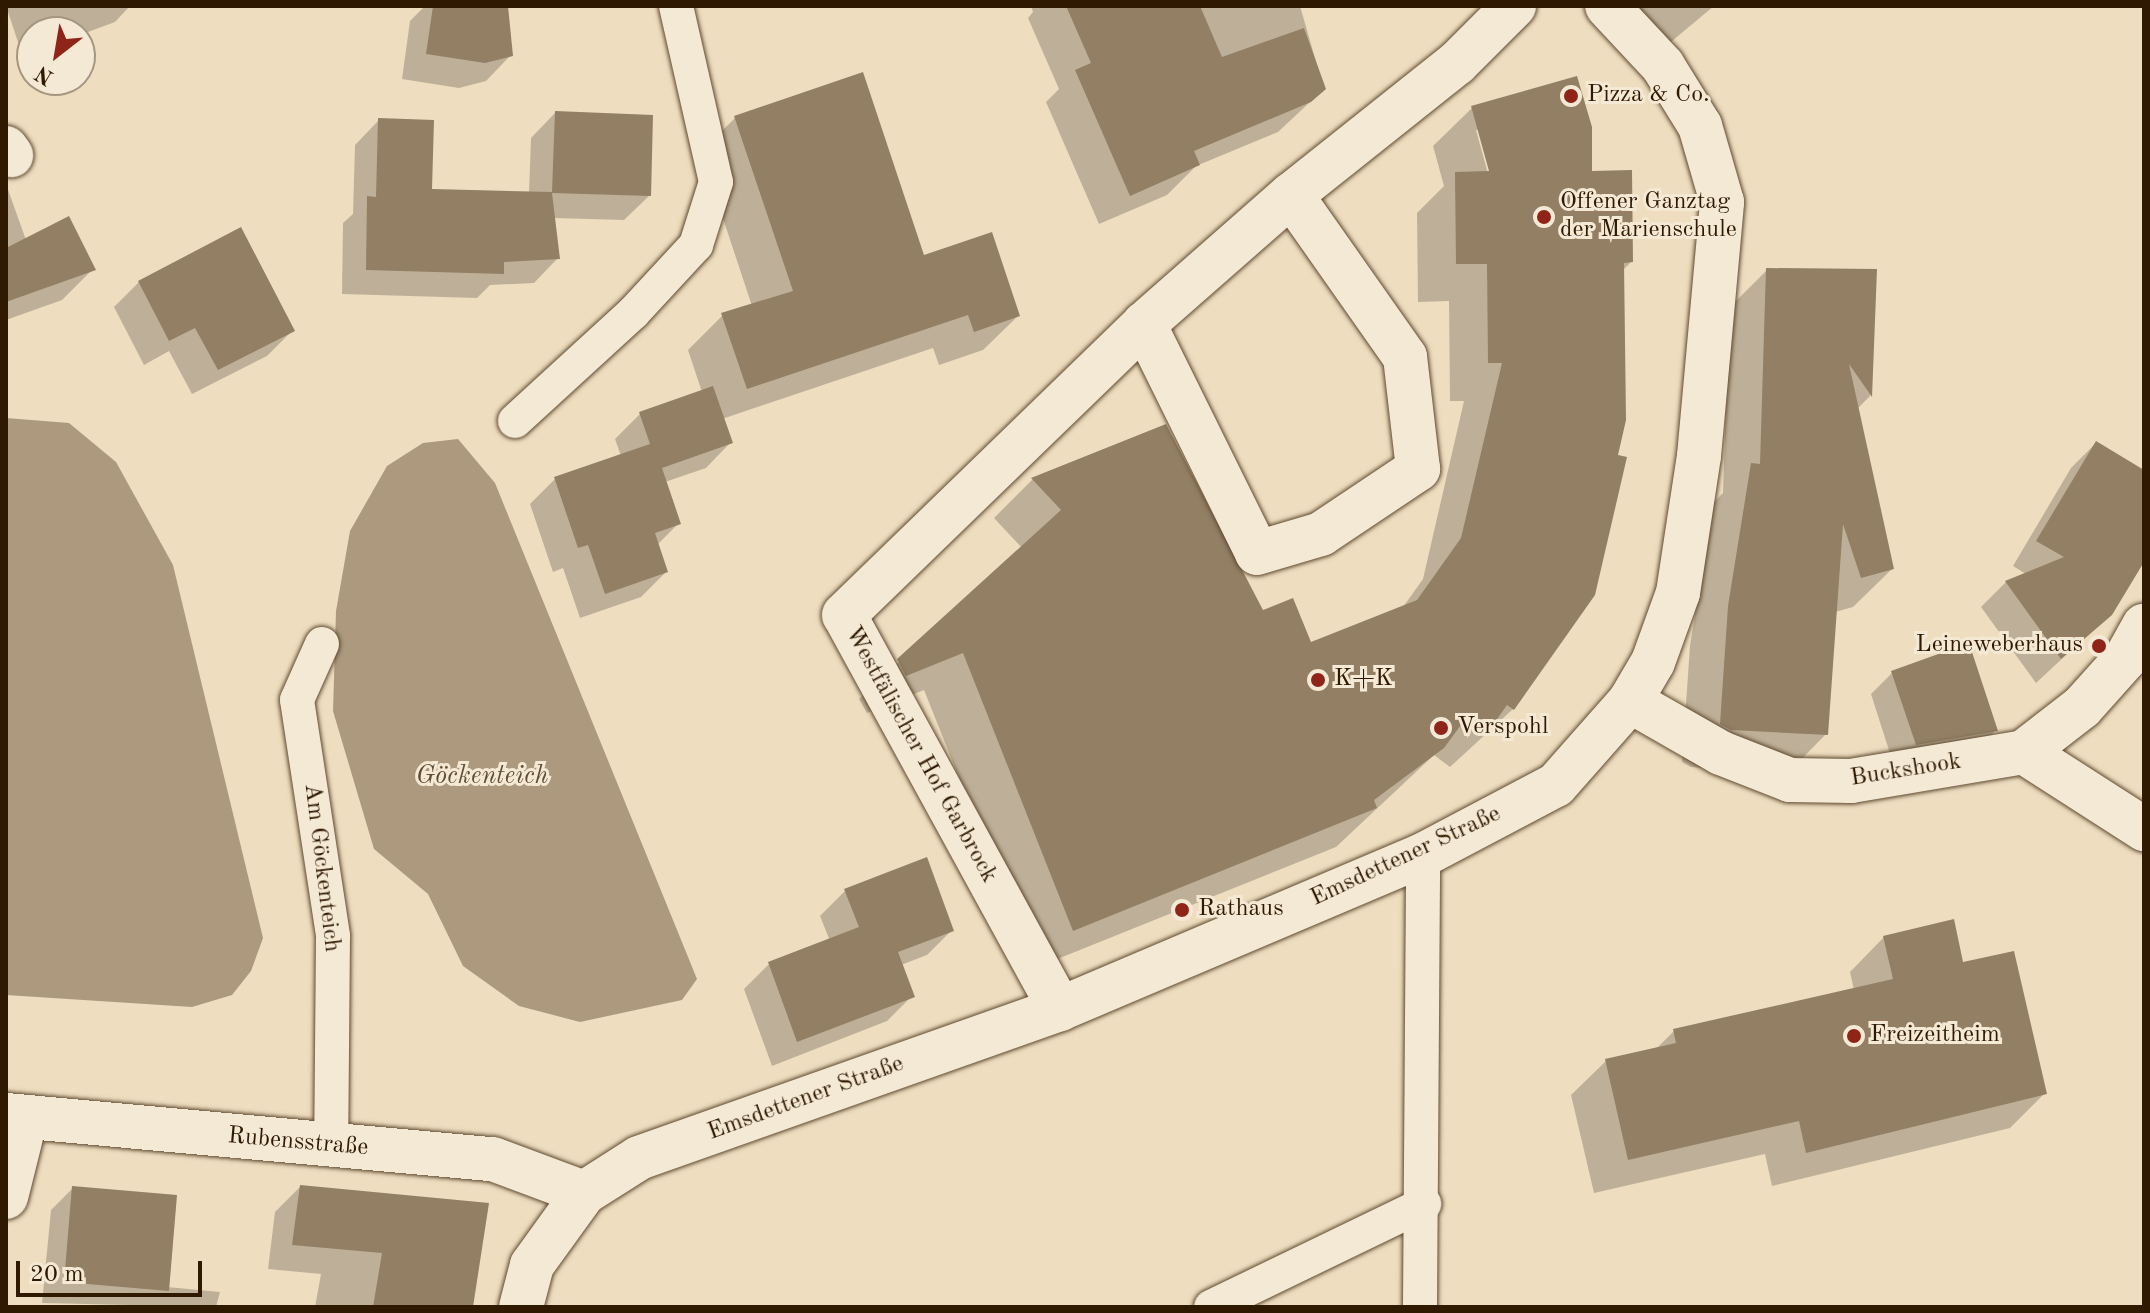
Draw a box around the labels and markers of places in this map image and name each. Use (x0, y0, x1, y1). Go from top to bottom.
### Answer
place label: Pizza & Co. (1587, 82, 1710, 110)
marker: Pizza & Co. (1562, 87, 1580, 105)
place label: Offener Ganztag der Marienschule (1560, 189, 1737, 245)
marker: Offener Ganztag der Marienschule (1535, 208, 1553, 226)
place label: Leineweberhaus (1916, 632, 2083, 660)
marker: Leineweberhaus (2090, 637, 2108, 655)
place label: K+K (1334, 666, 1393, 694)
marker: K+K (1309, 671, 1327, 689)
place label: Verspohl (1457, 714, 1548, 742)
marker: Verspohl (1432, 719, 1450, 737)
place label: Rathaus (1198, 896, 1284, 924)
marker: Rathaus (1173, 901, 1191, 919)
place label: Freizeitheim (1870, 1022, 2000, 1050)
marker: Freizeitheim (1845, 1027, 1863, 1045)

